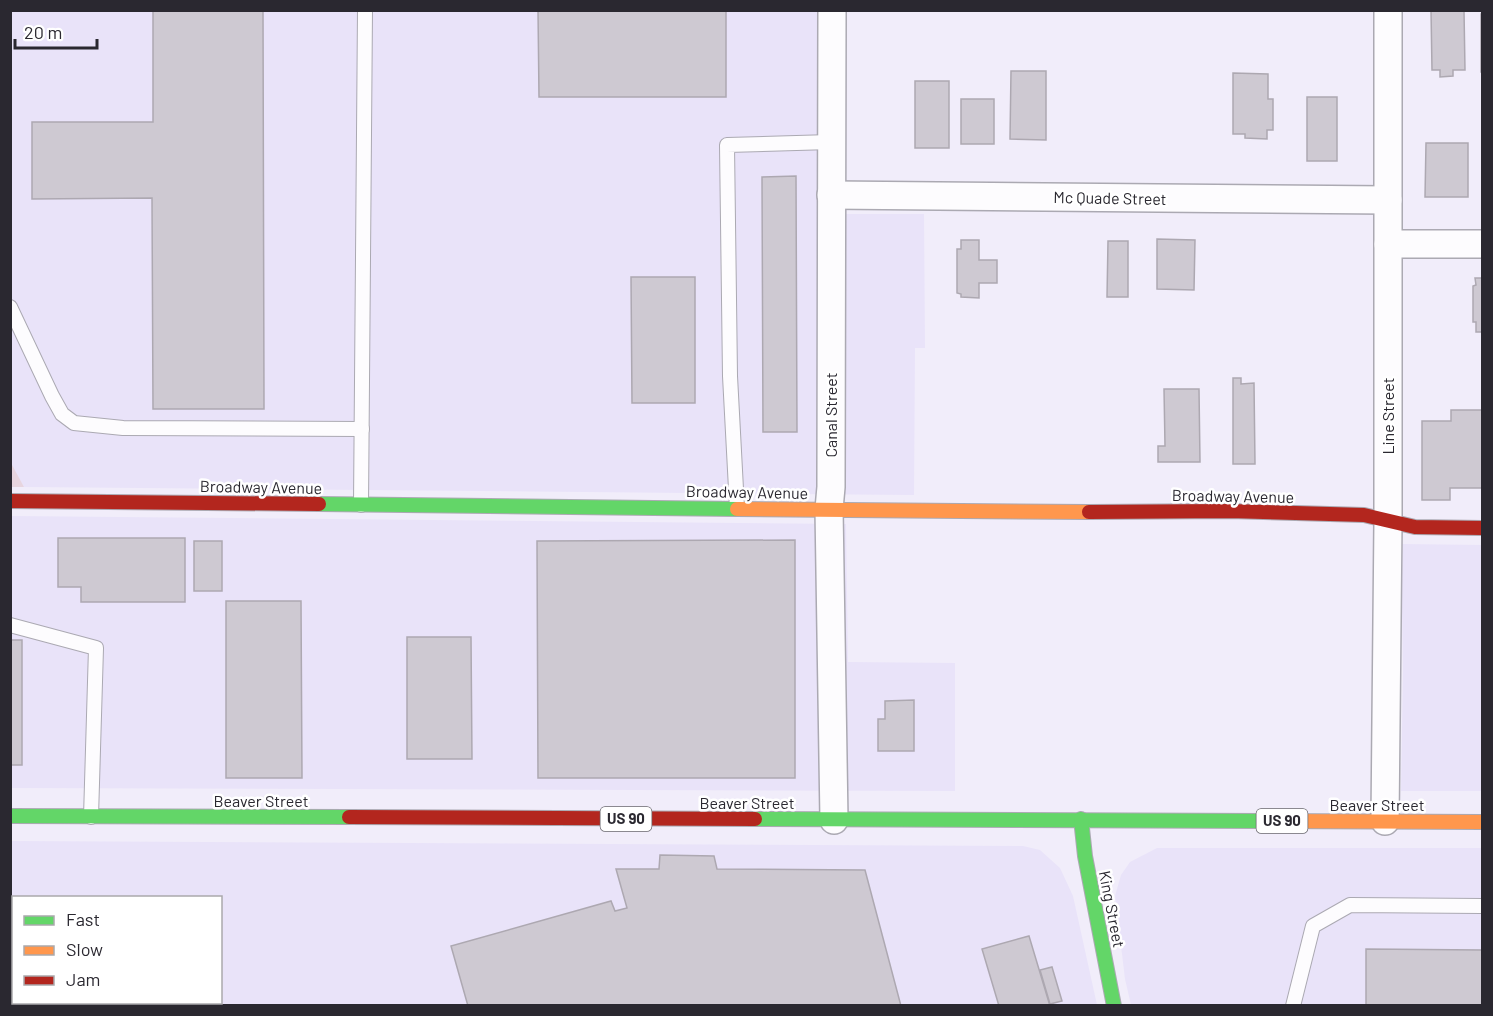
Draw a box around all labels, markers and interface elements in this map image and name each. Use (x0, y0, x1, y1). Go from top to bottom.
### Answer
scale bar (15, 12, 98, 50)
text: 20 m (24, 21, 62, 43)
street label: Mc Quade Street (1053, 187, 1167, 208)
street label: Canal Street (821, 372, 840, 458)
street label: Line Street (1378, 377, 1397, 455)
street label: Broadway Avenue (200, 476, 322, 497)
street label: Broadway Avenue (686, 481, 808, 502)
street label: Broadway Avenue (1172, 485, 1294, 506)
street label: Beaver Street (213, 791, 309, 810)
street label: Beaver Street (699, 793, 795, 812)
street label: Beaver Street (1329, 795, 1425, 814)
road number: US 90 (600, 807, 652, 831)
road number: US 90 (1256, 809, 1308, 833)
street label: King Street (1096, 869, 1129, 949)
legend (12, 896, 222, 1004)
text: Fast (66, 908, 100, 930)
text: Slow (66, 938, 103, 960)
text: Jam (66, 968, 100, 990)

